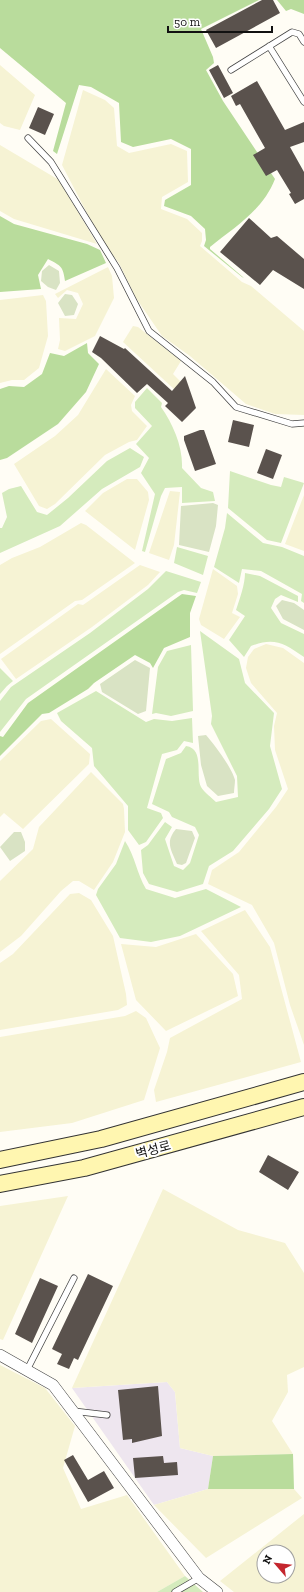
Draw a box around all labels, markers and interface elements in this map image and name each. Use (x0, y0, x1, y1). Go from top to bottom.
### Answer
scale bar (168, 8, 272, 34)
text: 50 m (174, 15, 201, 29)
street label: 벽성로 (134, 1138, 172, 1161)
north arrow (256, 1544, 296, 1584)
text: N (260, 1552, 276, 1566)

